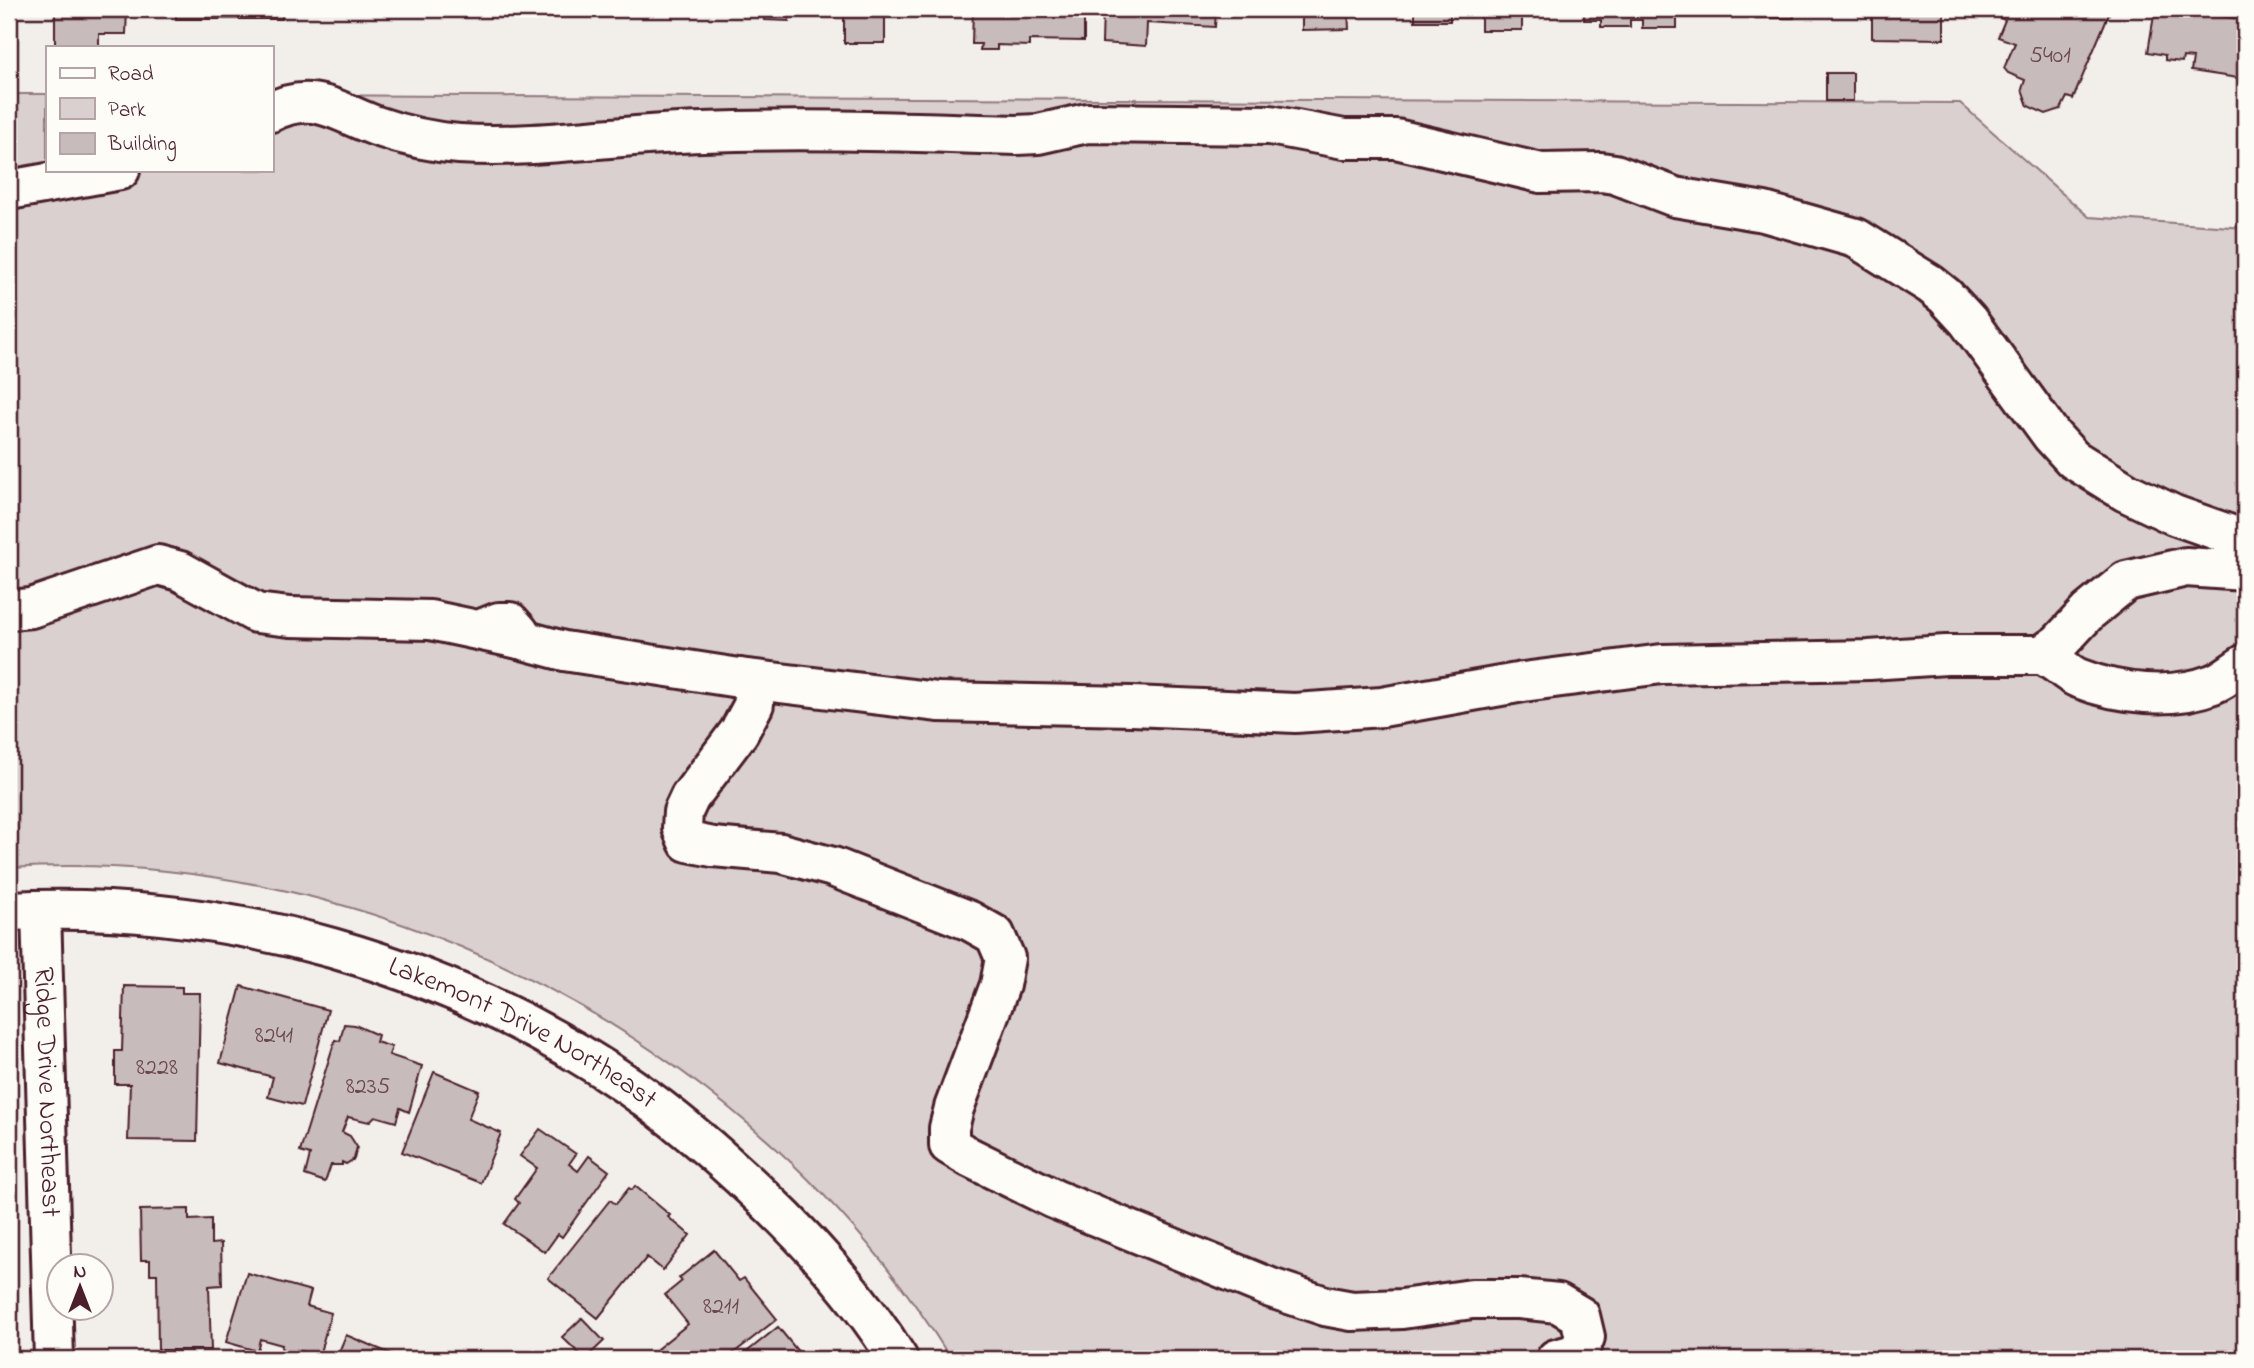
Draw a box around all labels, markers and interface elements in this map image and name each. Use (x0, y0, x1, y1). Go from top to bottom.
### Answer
house number: 5401 (2029, 39, 2071, 74)
legend (46, 46, 273, 172)
text: Road (108, 60, 154, 90)
text: Park (108, 96, 147, 126)
text: Building (107, 130, 177, 162)
street label: Lakemont Drive Northeast (383, 947, 665, 1120)
street label: Ridge Drive Northeast (22, 966, 70, 1218)
house number: 8241 (255, 1019, 294, 1054)
house number: 8228 (136, 1051, 178, 1086)
house number: 8235 (346, 1070, 391, 1105)
north arrow (46, 1252, 116, 1322)
text: N (74, 1259, 87, 1286)
house number: 8211 (703, 1290, 739, 1325)

